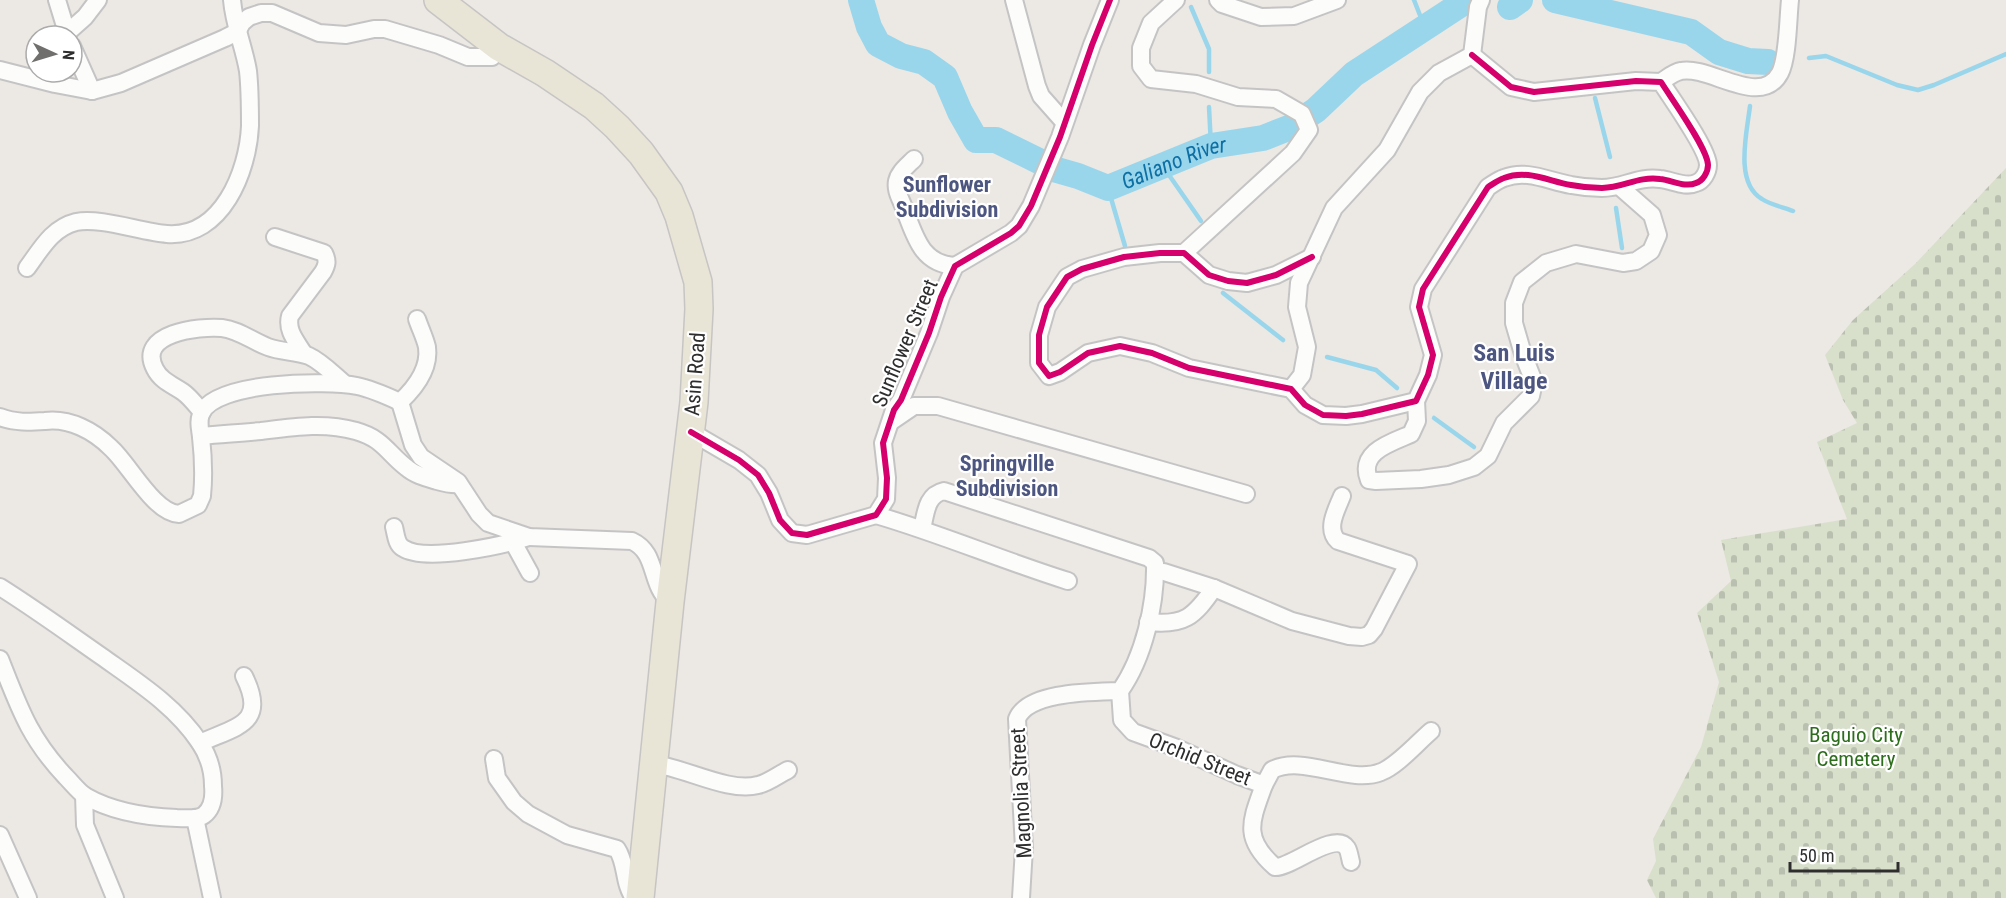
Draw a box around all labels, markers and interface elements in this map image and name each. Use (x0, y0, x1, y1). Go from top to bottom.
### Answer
north arrow (24, 24, 84, 84)
text: N (59, 49, 78, 61)
water label: Galiano River (1118, 132, 1228, 194)
district label: Sunflower Subdivision (896, 172, 998, 222)
street label: Sunflower Street (867, 276, 943, 410)
street label: Asin Road (680, 331, 710, 417)
district label: San Luis Village (1473, 339, 1555, 395)
district label: Springville Subdivision (956, 451, 1058, 501)
park label: Baguio City Cemetery (1809, 723, 1903, 771)
street label: Magnolia Street (1006, 727, 1036, 859)
street label: Orchid Street (1145, 728, 1255, 790)
scale bar (1790, 835, 1898, 873)
text: 50 m (1799, 845, 1834, 866)

